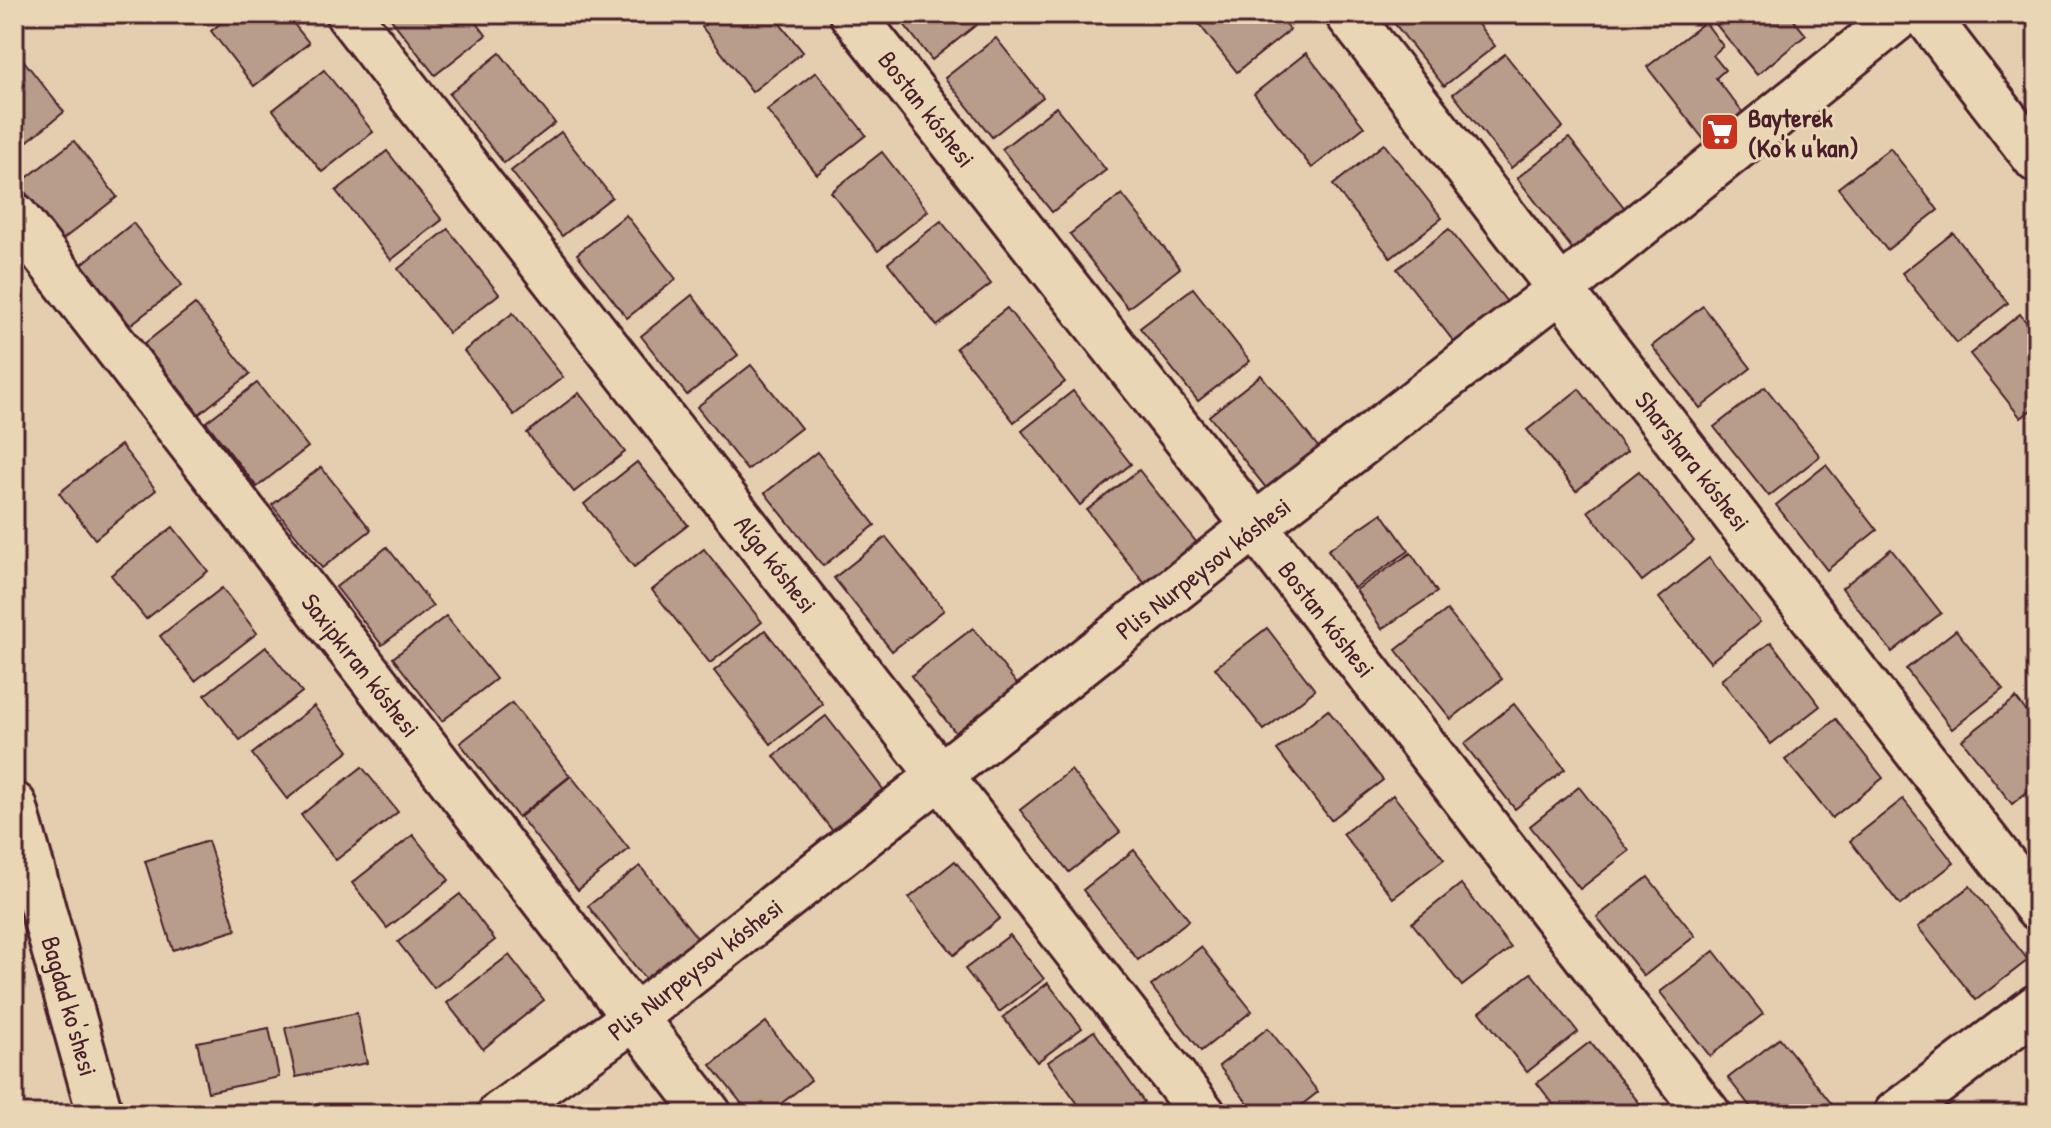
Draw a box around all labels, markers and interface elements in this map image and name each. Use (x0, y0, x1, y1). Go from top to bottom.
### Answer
street label: Bostan kóshesi (870, 43, 984, 175)
place label: Bayterek (Ko'k u'kan) (1748, 100, 1859, 165)
supermarket icon: Bayterek (Ko'k u'kan) (1699, 111, 1741, 153)
street label: Sharshara kóshesi (1627, 384, 1759, 538)
street label: Plis Nurpeysov kóshesi (1108, 489, 1298, 647)
street label: Alǵa kóshesi (727, 508, 825, 620)
street label: Bostan kóshesi (1270, 553, 1384, 685)
street label: Saxipkıran kóshesi (294, 586, 428, 744)
street label: Plis Nurpeysov kóshesi (600, 890, 790, 1048)
street label: Bagdad ko'shesi (33, 932, 107, 1080)

